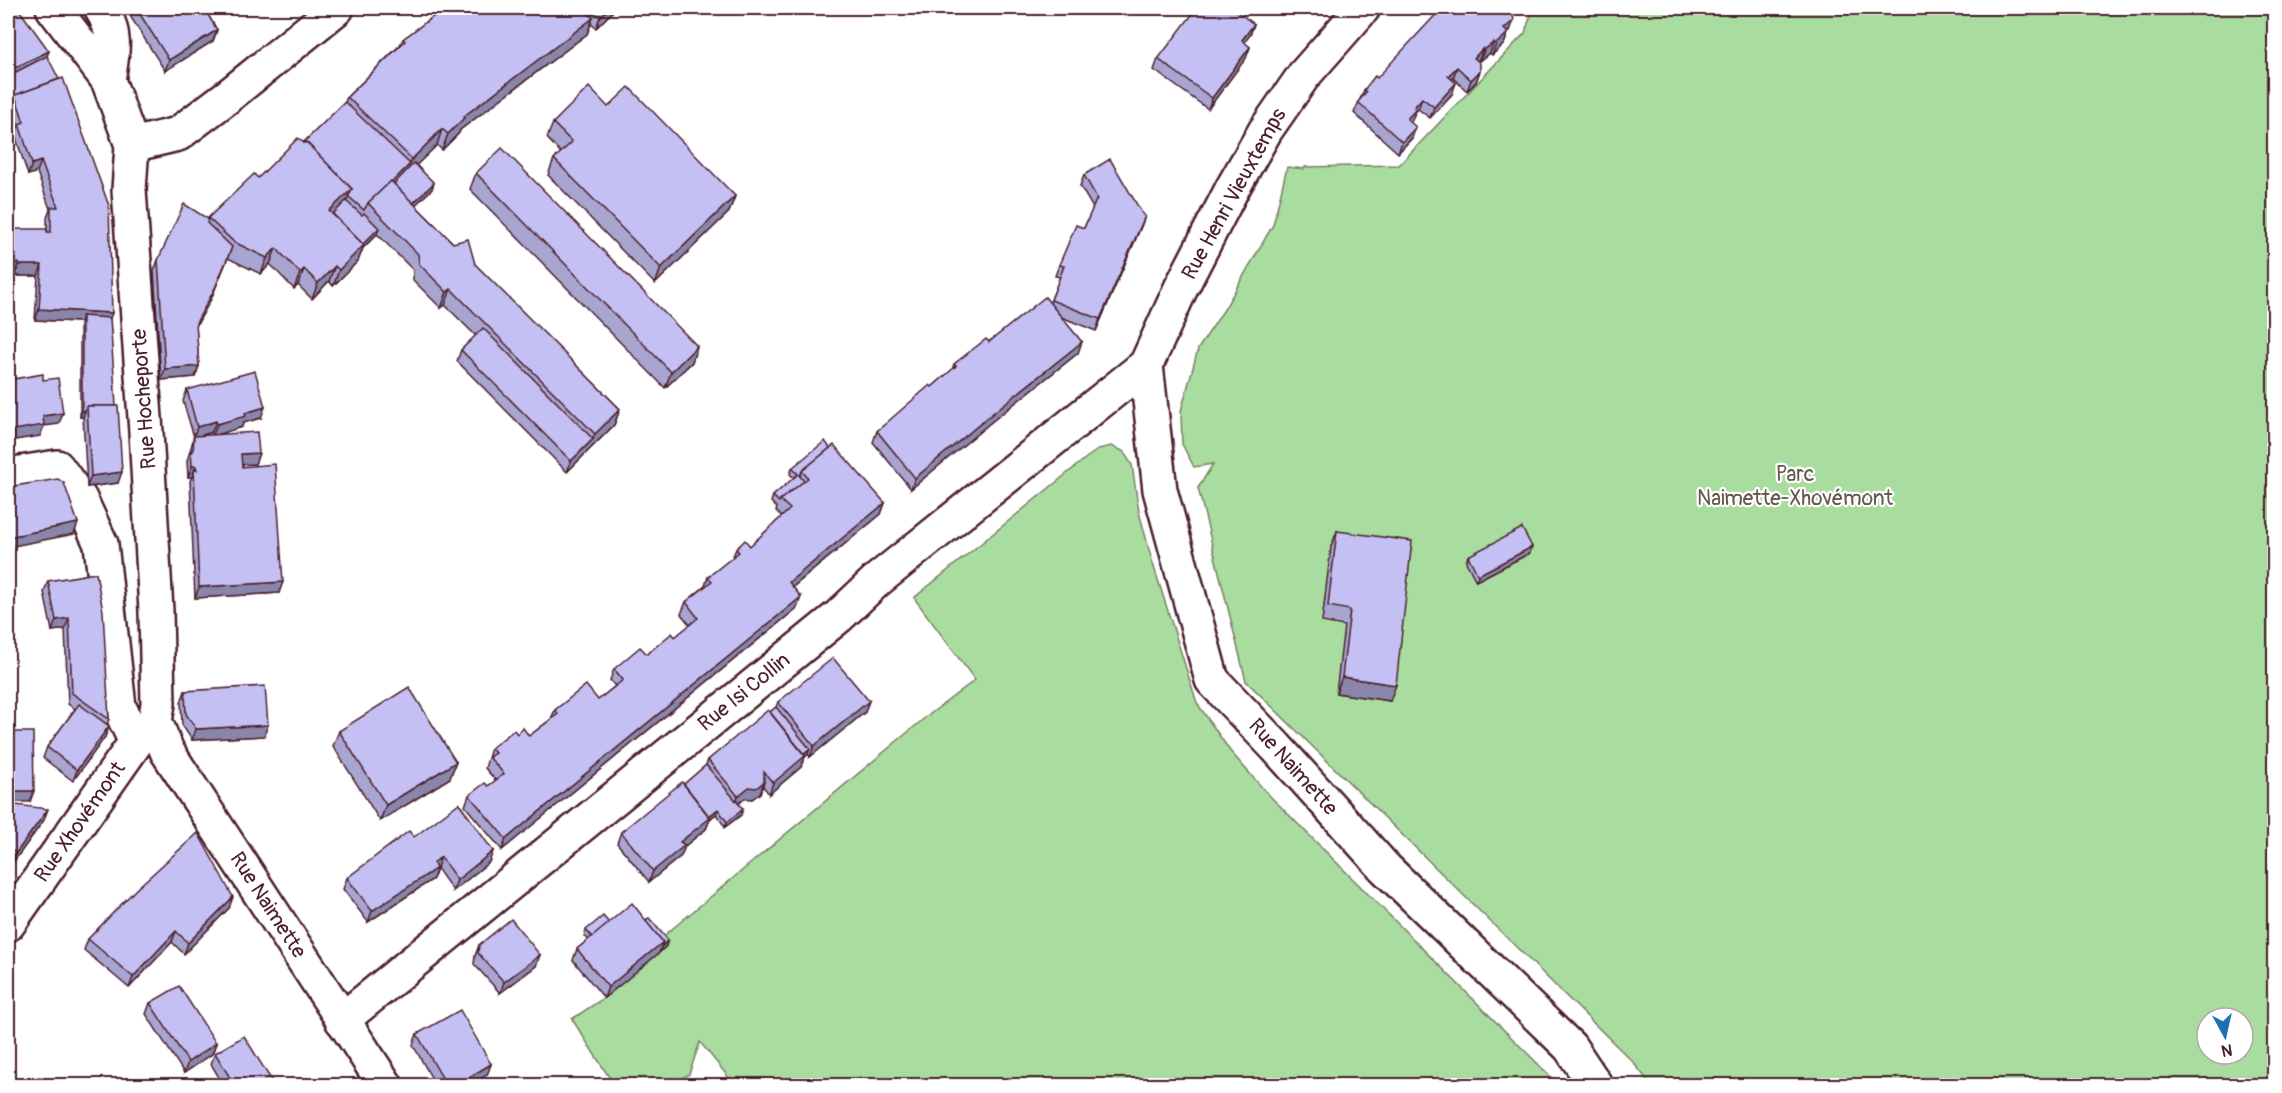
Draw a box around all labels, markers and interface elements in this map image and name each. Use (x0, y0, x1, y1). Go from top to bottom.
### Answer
street label: Rue Henri Vieuxtemps (1176, 103, 1293, 285)
street label: Rue Hocheporte (126, 327, 162, 470)
park label: Parc Naimette-Xhovémont (1697, 461, 1893, 512)
street label: Rue Isi Collin (692, 647, 796, 737)
street label: Rue Naimette (1242, 713, 1344, 822)
street label: Rue Xhovémont (28, 756, 132, 888)
street label: Rue Naimette (224, 847, 313, 964)
north arrow (2195, 1006, 2255, 1066)
text: N (2220, 1039, 2234, 1061)

